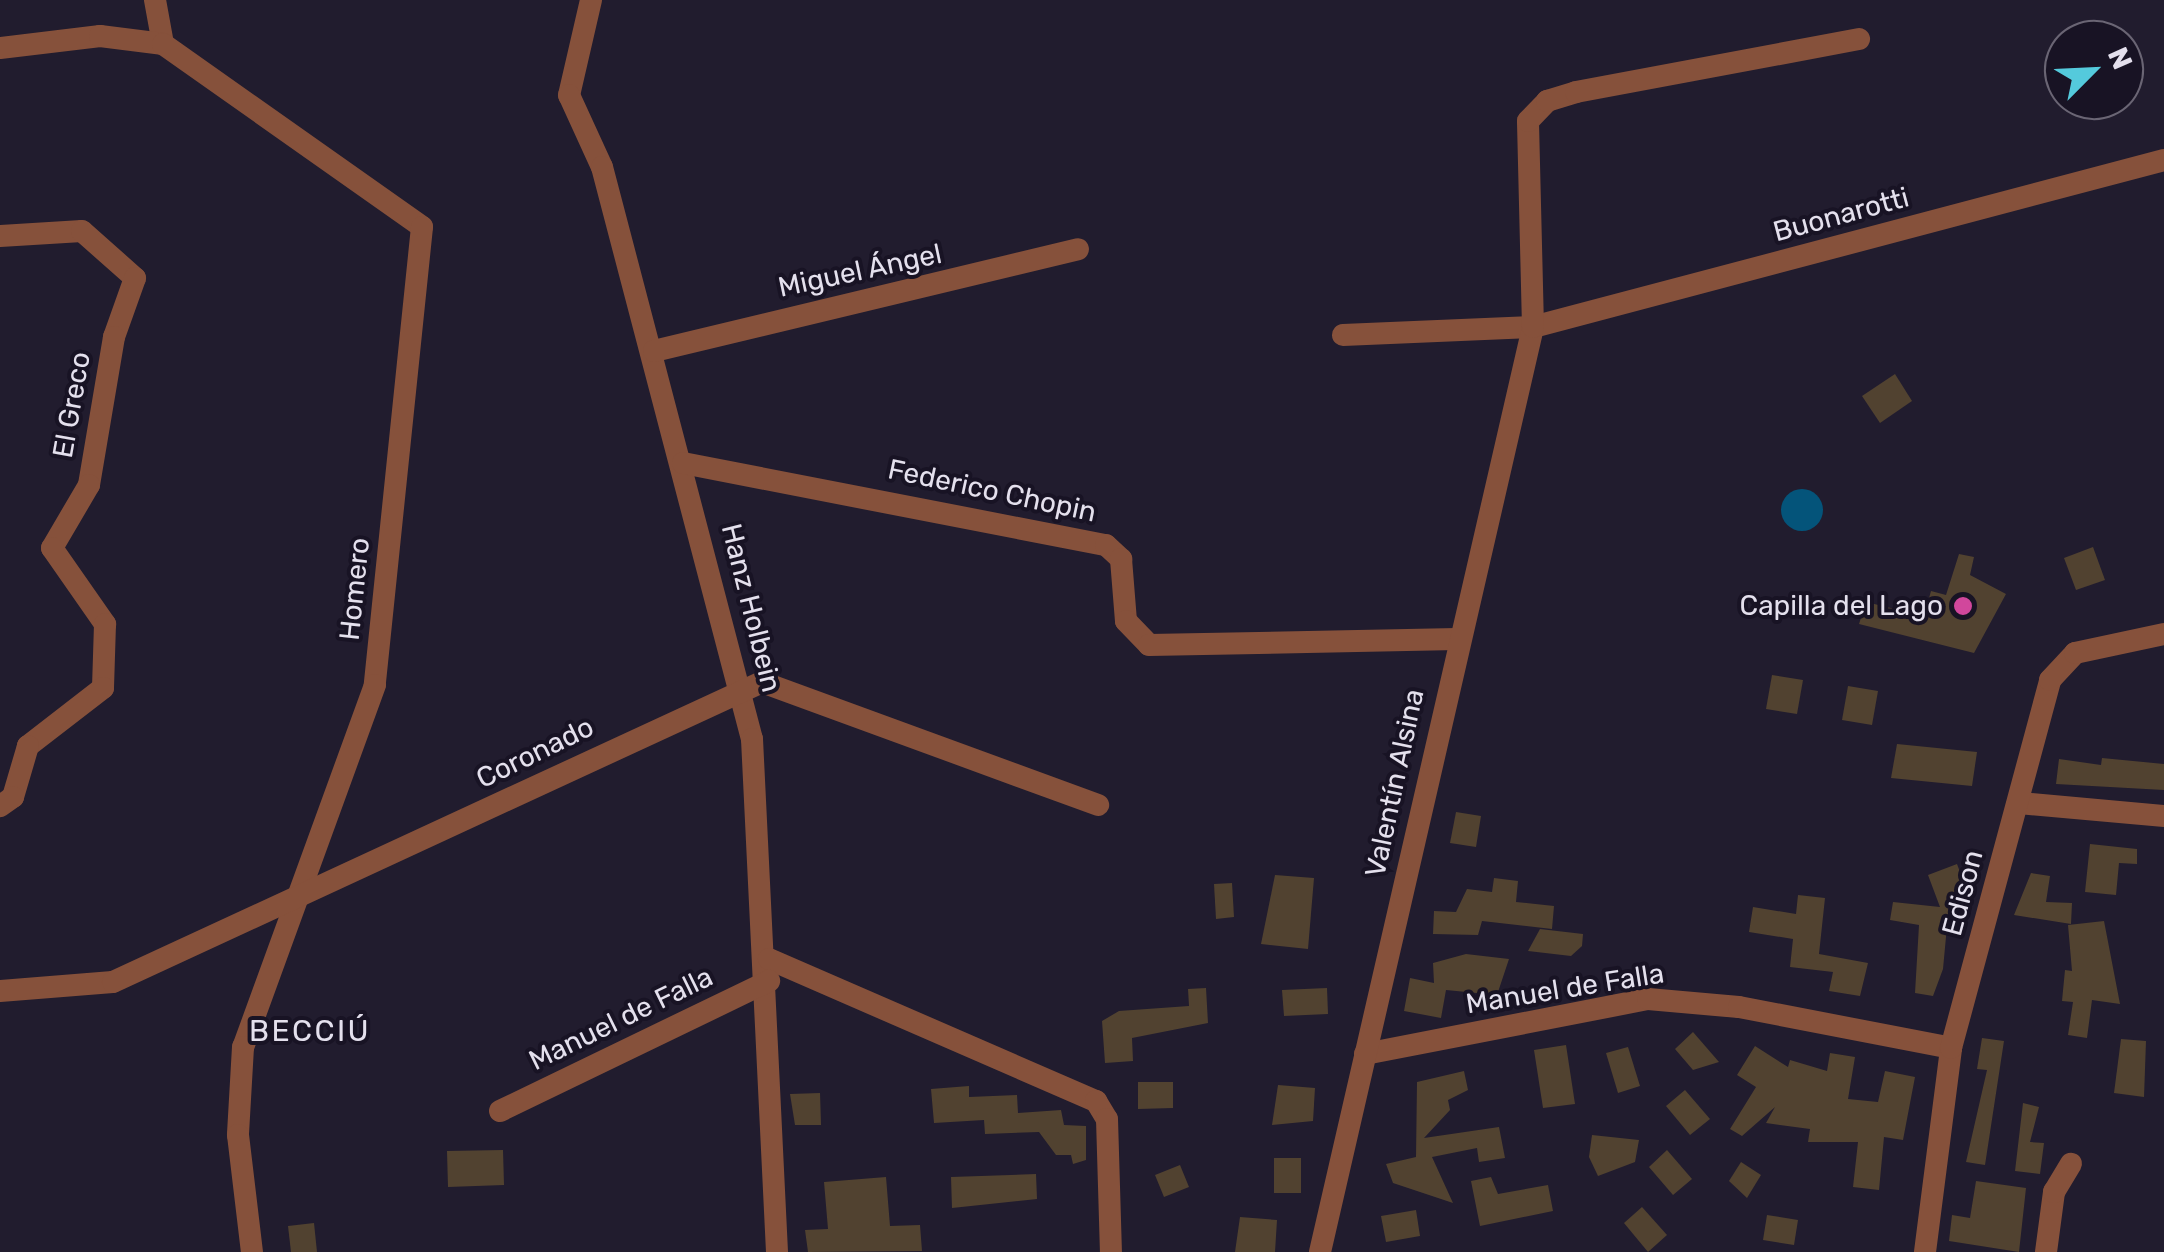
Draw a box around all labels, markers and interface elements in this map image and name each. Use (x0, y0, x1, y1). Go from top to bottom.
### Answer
north arrow (2044, 20, 2144, 120)
text: N (2101, 42, 2139, 74)
street label: Buonarotti (1770, 181, 1912, 249)
street label: Miguel Ángel (775, 237, 945, 305)
street label: El Greco (46, 349, 98, 461)
street label: Federico Chopin (885, 453, 1099, 529)
street label: Hanz Holbein (714, 520, 788, 696)
street label: Homero (333, 536, 377, 642)
place label: Capilla del Lago (1739, 589, 1943, 623)
marker: Capilla del Lago (1952, 595, 1974, 617)
street label: Valentín Alsina (1359, 686, 1431, 880)
street label: Coronado (471, 710, 599, 796)
street label: Edison (1935, 846, 1991, 940)
street label: Manuel de Falla (1464, 957, 1666, 1021)
street label: Manuel de Falla (524, 960, 718, 1078)
district label: BECCIÚ (249, 1013, 371, 1049)

